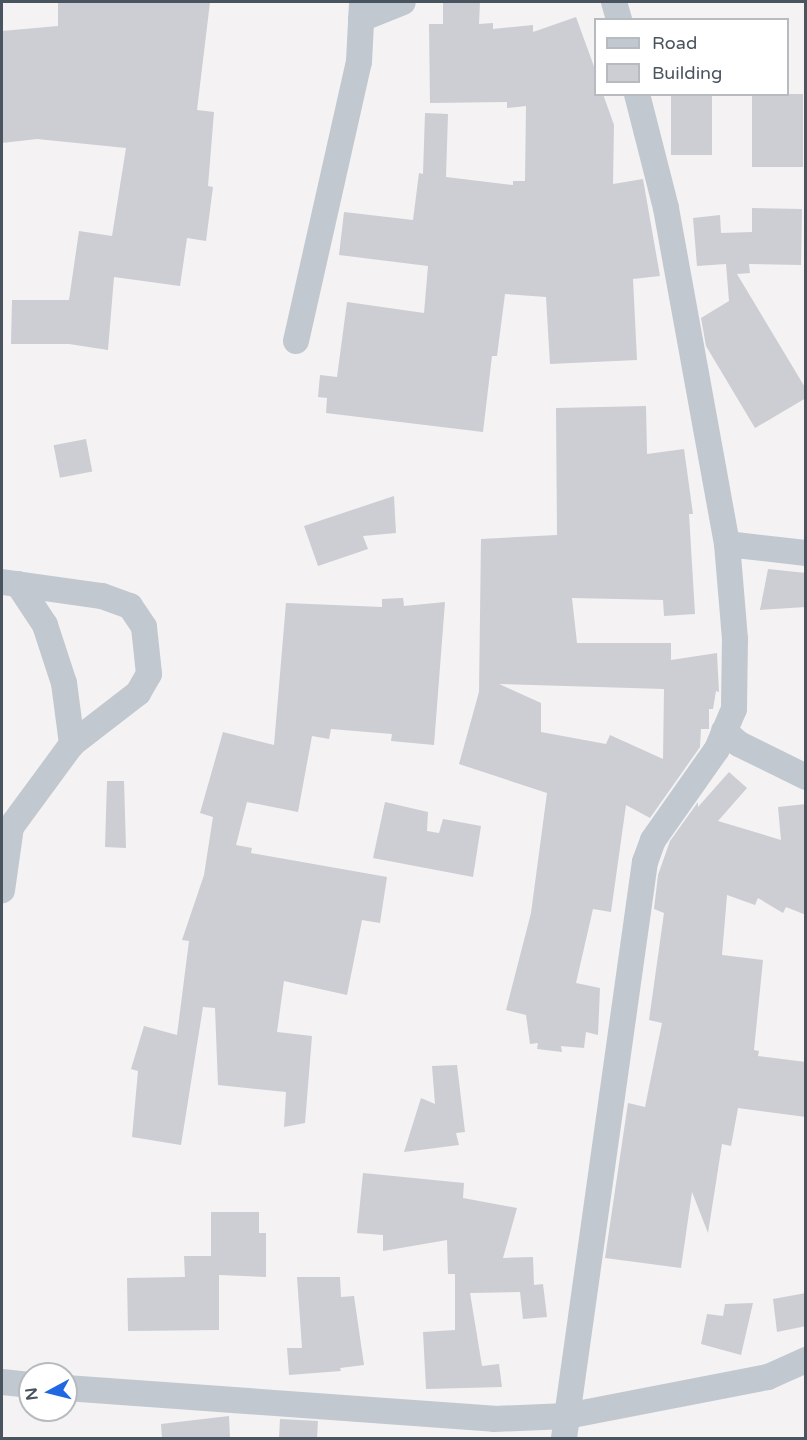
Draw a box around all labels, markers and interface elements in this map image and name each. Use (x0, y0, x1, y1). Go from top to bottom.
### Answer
legend (594, 18, 789, 96)
text: Road (652, 32, 697, 54)
text: Building (652, 62, 722, 84)
north arrow (18, 1362, 78, 1422)
text: N (21, 1386, 43, 1402)

